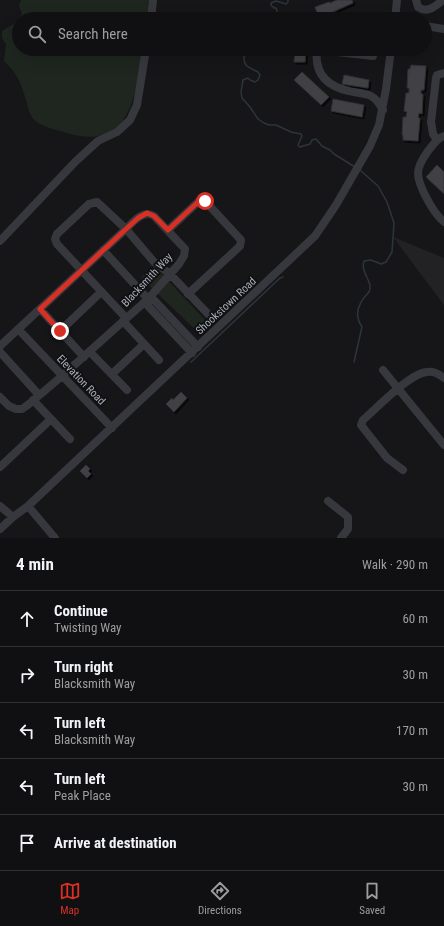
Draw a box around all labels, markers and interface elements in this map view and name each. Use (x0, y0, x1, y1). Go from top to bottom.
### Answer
search box (12, 12, 432, 56)
icon: search (26, 23, 48, 45)
text: Search here (58, 25, 128, 43)
route start (196, 192, 214, 210)
street label: Blacksmith Way (119, 250, 175, 310)
street label: Shookstown Road (193, 275, 259, 337)
route end (51, 322, 69, 340)
street label: Elevation Road (54, 352, 108, 408)
text: 4 min (16, 554, 54, 574)
text: Walk · 290 m (362, 557, 428, 572)
text: Continue (54, 602, 108, 620)
icon: ahead (16, 608, 38, 630)
text: 60 m (402, 611, 428, 626)
text: Twisting Way (54, 620, 122, 635)
text: Turn right (54, 658, 113, 676)
icon: right (16, 664, 38, 686)
text: 30 m (402, 667, 428, 682)
text: Blacksmith Way (54, 676, 135, 691)
text: Turn left (54, 714, 105, 732)
icon: left (16, 720, 38, 742)
text: 170 m (396, 723, 428, 738)
text: Blacksmith Way (54, 732, 135, 747)
text: Turn left (54, 770, 105, 788)
icon: left (16, 776, 38, 798)
text: 30 m (402, 779, 428, 794)
text: Peak Place (54, 788, 111, 803)
icon: arrive (16, 832, 38, 854)
text: Arrive at destination (54, 834, 177, 852)
tab: Map (59, 880, 81, 917)
tab: Directions (198, 880, 242, 917)
tab: Saved (359, 880, 385, 917)

